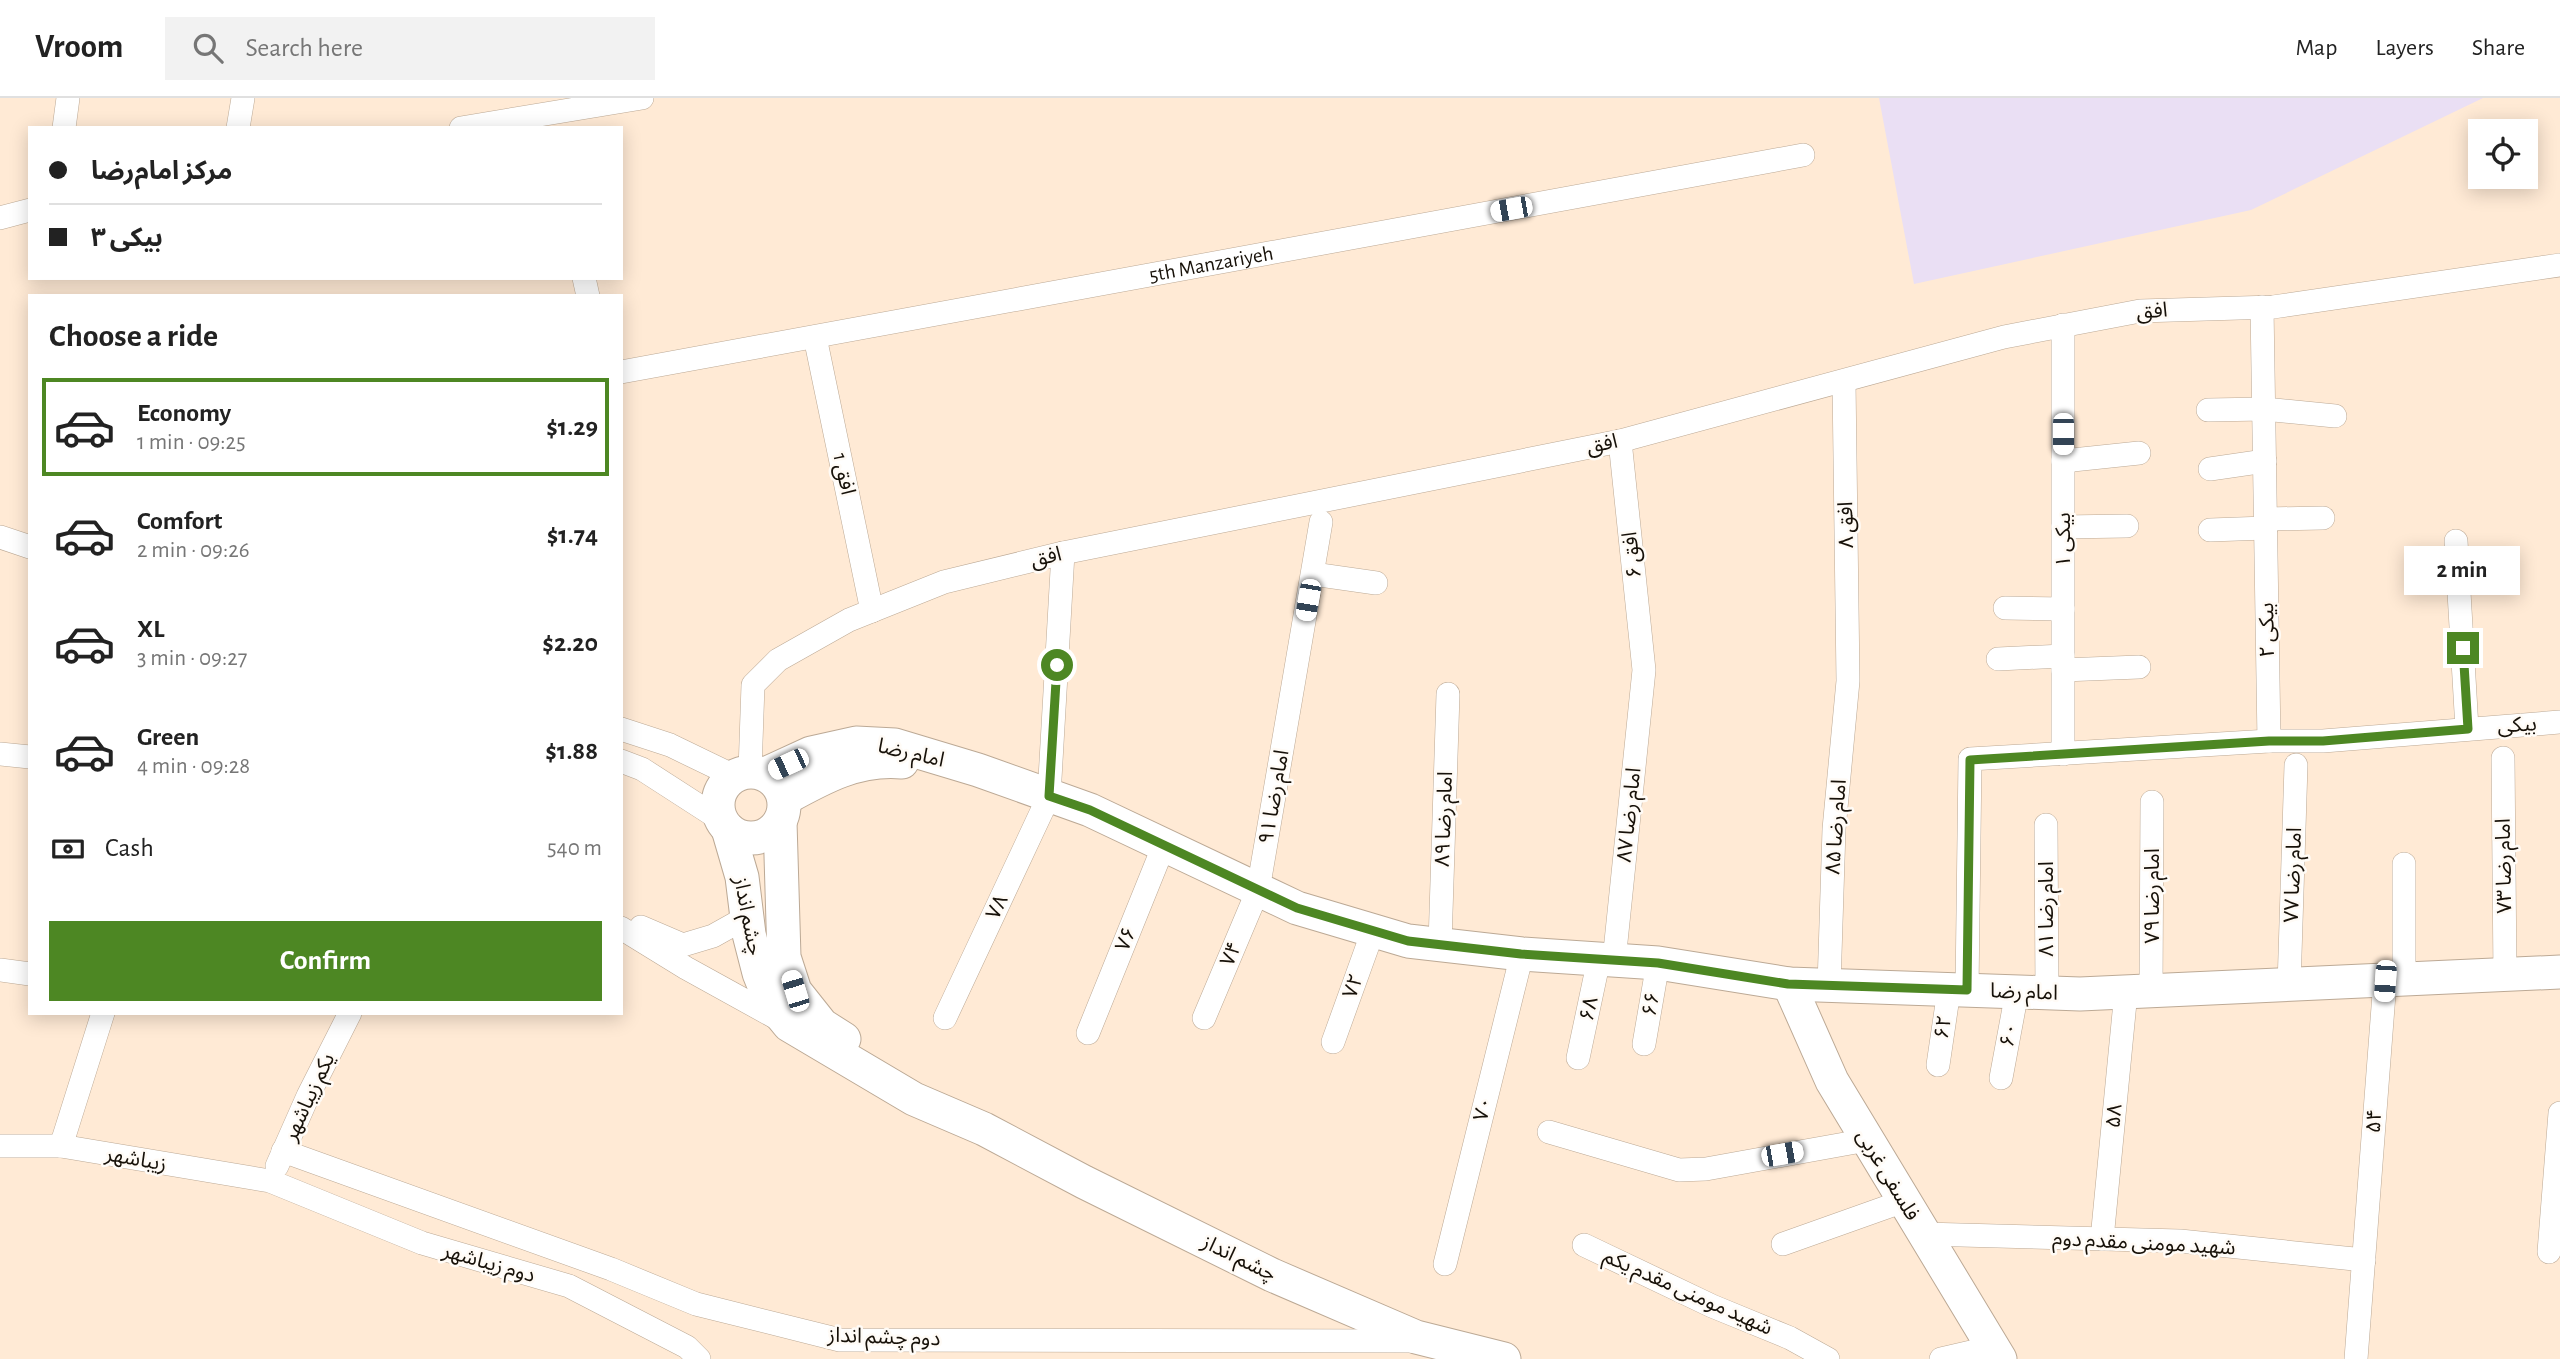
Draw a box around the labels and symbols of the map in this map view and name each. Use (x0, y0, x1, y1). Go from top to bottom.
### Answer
car (1489, 195, 1534, 223)
street label: 5th Manzariyeh (1147, 242, 1275, 285)
street label: افق (2136, 299, 2169, 325)
car (2053, 413, 2074, 455)
street label: افق (1584, 430, 1620, 459)
street label: افق 1 (827, 451, 859, 497)
street label: افق ۸ (1835, 501, 1859, 549)
street label: ۱ بیکی (2053, 512, 2075, 568)
street label: افق ۶ (1619, 530, 1647, 579)
street label: افق (1028, 543, 1064, 573)
callout: 2 min (2405, 546, 2521, 596)
car (1295, 577, 1322, 623)
street label: ۲ بیکی (2256, 602, 2279, 658)
route end (2447, 632, 2479, 664)
route start (1041, 649, 1073, 681)
street label: بیکی (2497, 713, 2538, 738)
street label: امام رضا (874, 735, 946, 776)
car (765, 746, 812, 782)
street label: امام رضا ۹۱ (1255, 748, 1298, 847)
street label: امام رضا ۸۷ (1614, 766, 1649, 864)
street label: امام رضا ۸۹ (1432, 771, 1461, 867)
street label: امام رضا ۸۵ (1822, 779, 1855, 876)
street label: امام رضا ۷۳ (2493, 818, 2520, 914)
street label: امام رضا ۷۷ (2281, 827, 2310, 923)
street label: امام رضا ۷۹ (2142, 848, 2168, 944)
street label: امام رضا ۸۱ (2036, 861, 2062, 957)
street label: چشم انداز (726, 874, 766, 958)
street label: ۷۸ (982, 892, 1012, 922)
street label: ۷۶ (1112, 924, 1140, 954)
street label: ۷۴ (1217, 939, 1245, 969)
car (2374, 959, 2397, 1003)
car (779, 968, 812, 1014)
street label: ۷۲ (1339, 971, 1367, 1001)
street label: امام رضا (1990, 980, 2058, 1009)
street label: ۶۶ (1639, 990, 1663, 1018)
street label: ۶۸ (1576, 995, 1602, 1023)
street label: ۶۲ (1931, 1014, 1955, 1040)
street label: ۶۰ (1996, 1021, 2022, 1049)
street label: یکم زیباشهر (279, 1050, 342, 1147)
street label: ۷۰ (1470, 1095, 1496, 1123)
street label: ۵۸ (2102, 1103, 2126, 1129)
street label: ۵۴ (2363, 1108, 2385, 1134)
street label: فلسفی غربی (1852, 1126, 1923, 1225)
car (1760, 1140, 1805, 1168)
street label: زیباشهر (102, 1143, 168, 1176)
street label: شهید مومنی مقدم دوم (2052, 1228, 2236, 1263)
street label: چشم انداز (1196, 1231, 1280, 1289)
street label: دوم زیباشهر (438, 1240, 538, 1291)
street label: شهید مومنی مقدم یکم (1598, 1245, 1776, 1343)
street label: دوم چشم انداز (826, 1324, 941, 1354)

